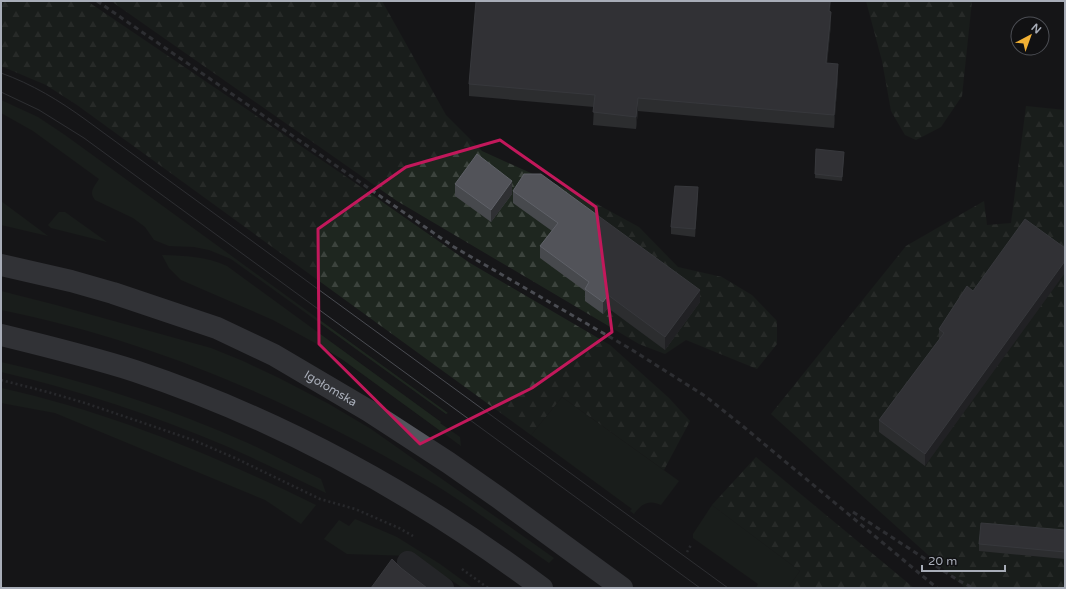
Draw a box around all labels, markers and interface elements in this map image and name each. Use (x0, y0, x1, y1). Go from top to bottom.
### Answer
north arrow (1010, 16, 1050, 56)
text: N (1029, 21, 1044, 37)
street label: Igołomska (302, 367, 359, 409)
scale bar (922, 547, 1005, 573)
text: 20 m (928, 554, 957, 568)

